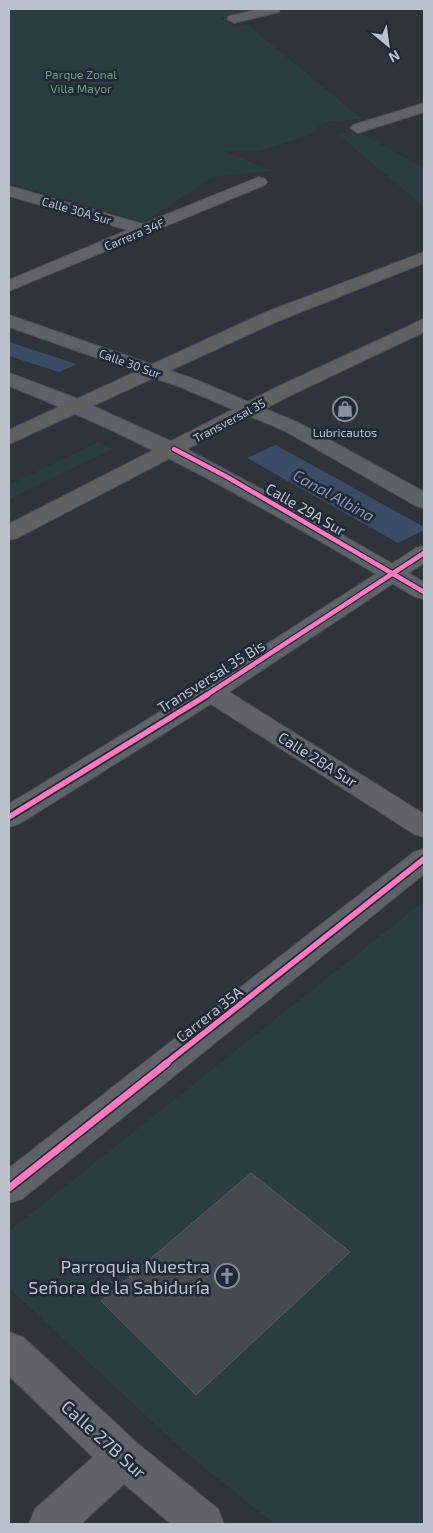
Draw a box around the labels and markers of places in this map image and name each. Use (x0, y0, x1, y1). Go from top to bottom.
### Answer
shop icon: Lubricautos (332, 396, 358, 422)
place label: Lubricautos (313, 425, 377, 439)
place label: Parroquia Nuestra Señora de la Sabiduría (28, 1255, 210, 1298)
church icon: Parroquia Nuestra Señora de la Sabiduría (214, 1263, 240, 1289)

